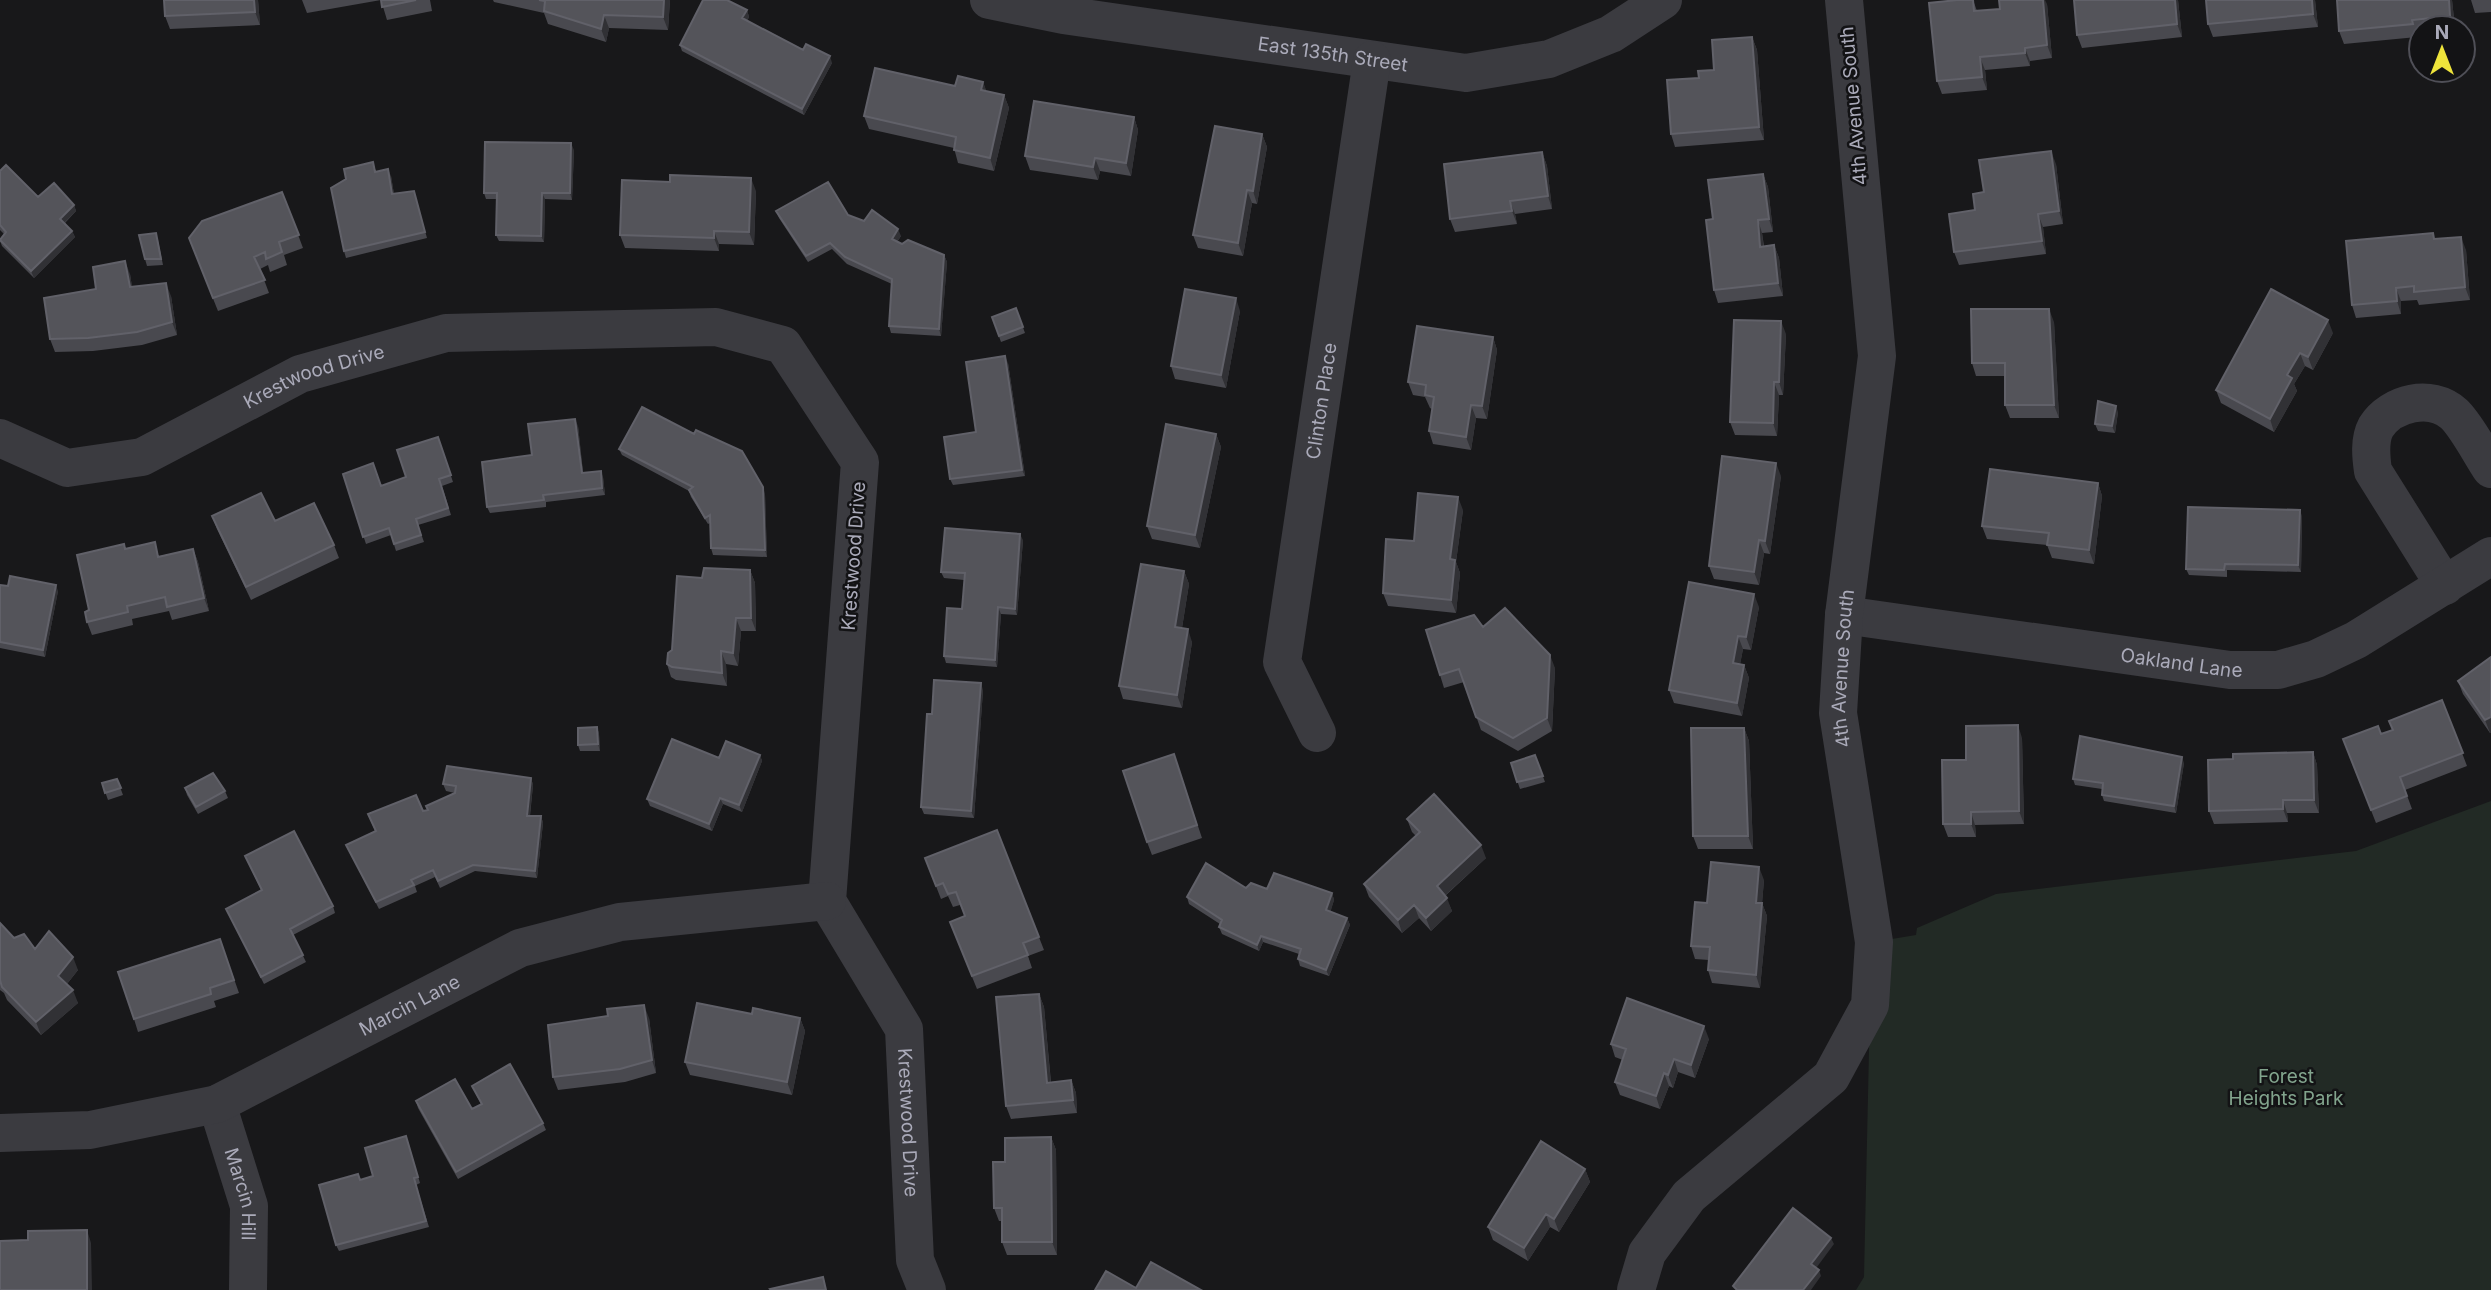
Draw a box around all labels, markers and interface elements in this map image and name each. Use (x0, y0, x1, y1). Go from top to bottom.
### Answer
north arrow (2407, 14, 2477, 84)
text: N (2435, 21, 2449, 44)
street label: 4th Avenue South (1835, 26, 1872, 186)
street label: East 135th Street (1256, 32, 1409, 76)
street label: Krestwood Drive (240, 340, 387, 414)
street label: Clinton Place (1301, 341, 1342, 461)
street label: Krestwood Drive (837, 481, 870, 631)
street label: 4th Avenue South (1827, 588, 1859, 750)
street label: Oakland Lane (2119, 644, 2243, 682)
street label: Marcin Lane (355, 970, 464, 1041)
street label: Krestwood Drive (893, 1047, 923, 1198)
park label: Forest Heights Park (2229, 1065, 2344, 1110)
street label: Marcin Hill (220, 1145, 260, 1241)

